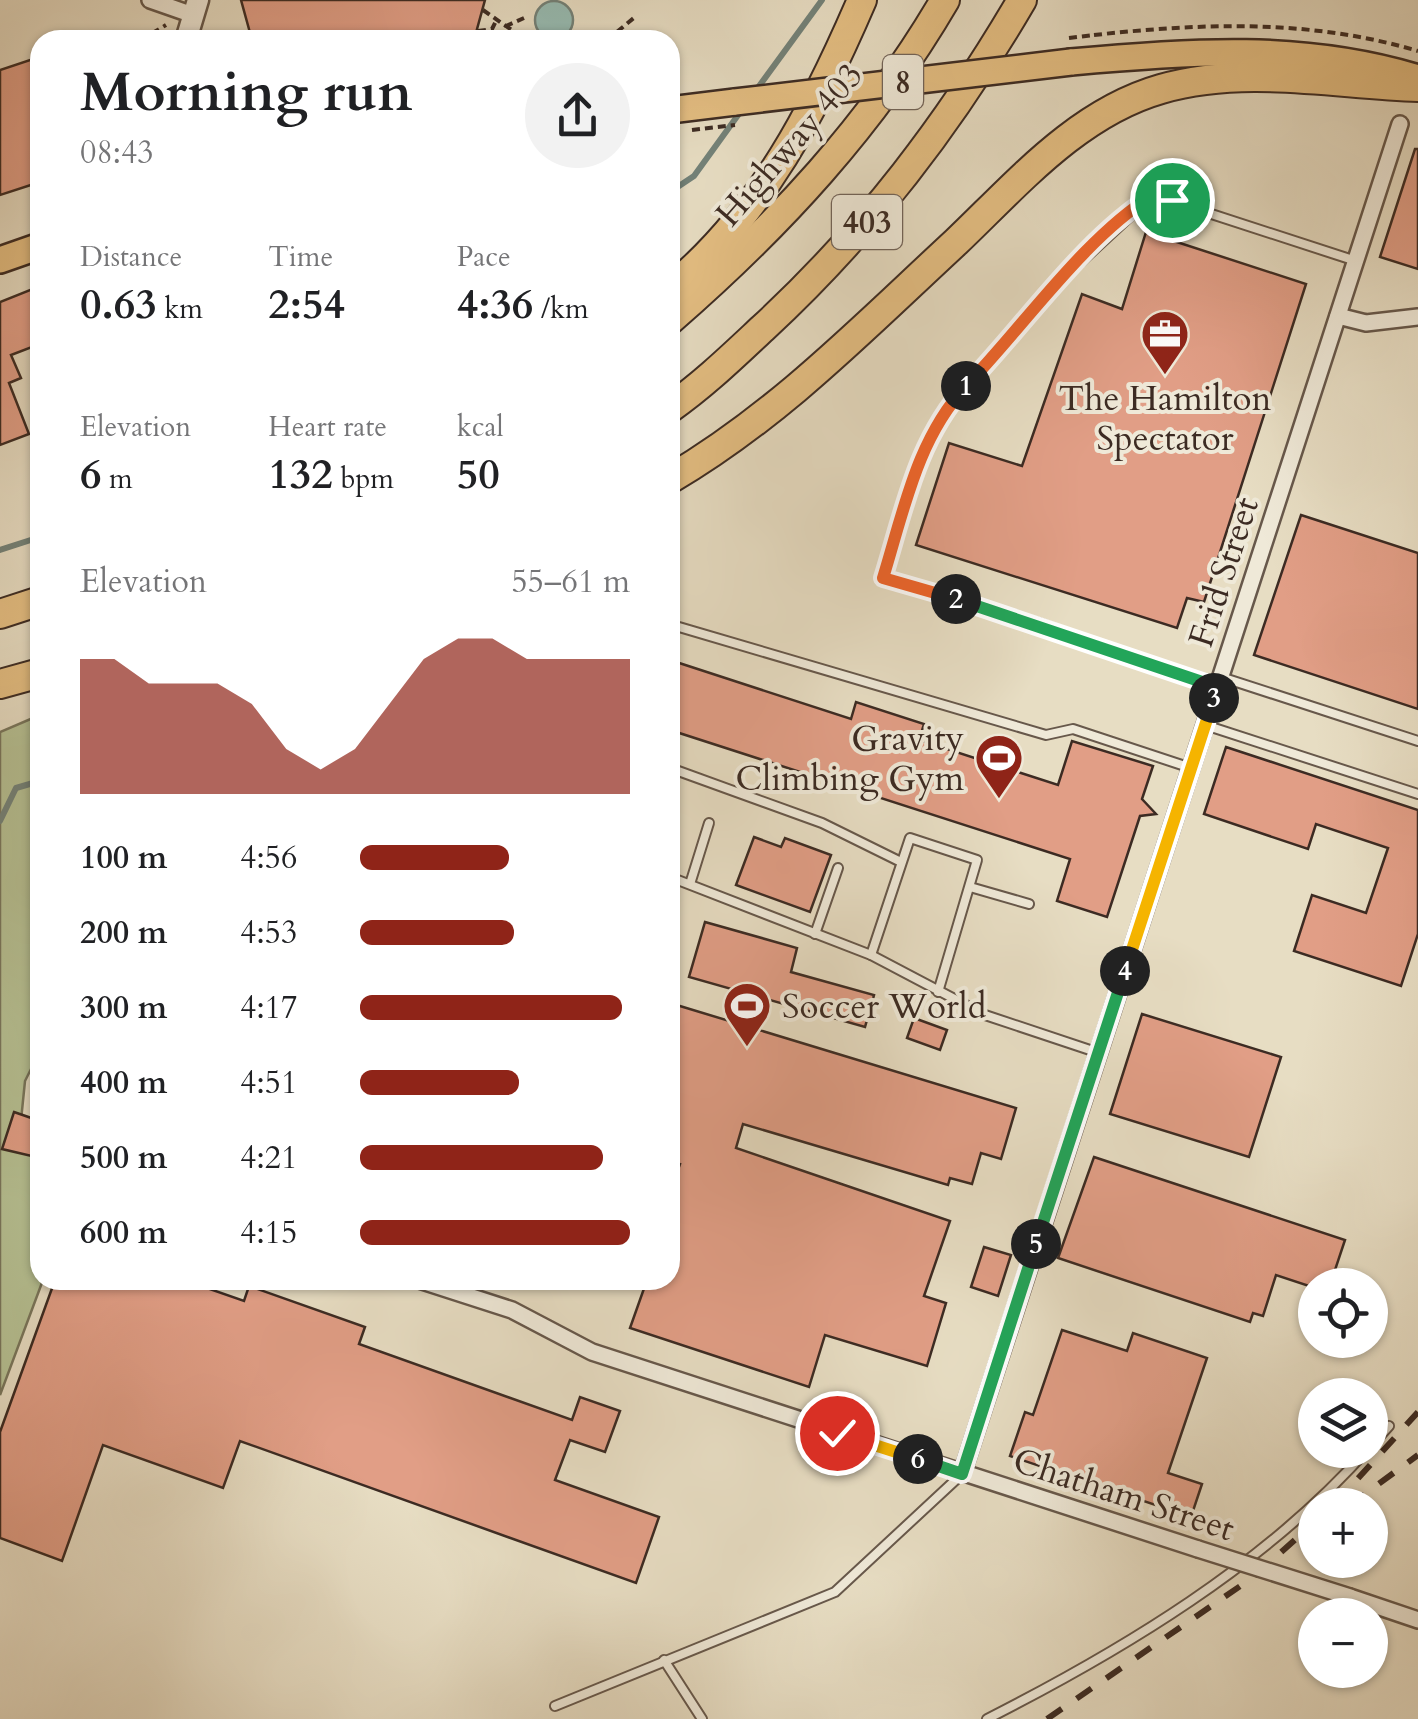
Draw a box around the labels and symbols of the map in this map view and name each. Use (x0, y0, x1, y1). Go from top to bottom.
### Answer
street label: Highway 403 (707, 54, 871, 234)
road number: 8 (883, 55, 923, 109)
pin (1130, 158, 1215, 243)
road number: 403 (832, 195, 902, 249)
office icon: The Hamilton Spectator (1139, 308, 1191, 376)
pin: 1 (941, 361, 991, 411)
place label: The Hamilton Spectator (1059, 375, 1271, 463)
street label: Frid Street (1177, 491, 1271, 653)
pin: 2 (931, 574, 981, 624)
pin: 3 (1189, 673, 1239, 723)
place label: Gravity Climbing Gym (736, 715, 964, 803)
sports icon: Gravity Climbing Gym (973, 732, 1025, 800)
pin: 4 (1100, 946, 1150, 996)
sports icon: Soccer World (721, 980, 773, 1048)
place label: Soccer World (782, 983, 987, 1031)
pin: 5 (1011, 1219, 1061, 1269)
pin (795, 1391, 880, 1476)
pin: 6 (893, 1434, 943, 1484)
street label: Chatham Street (1007, 1437, 1240, 1553)

